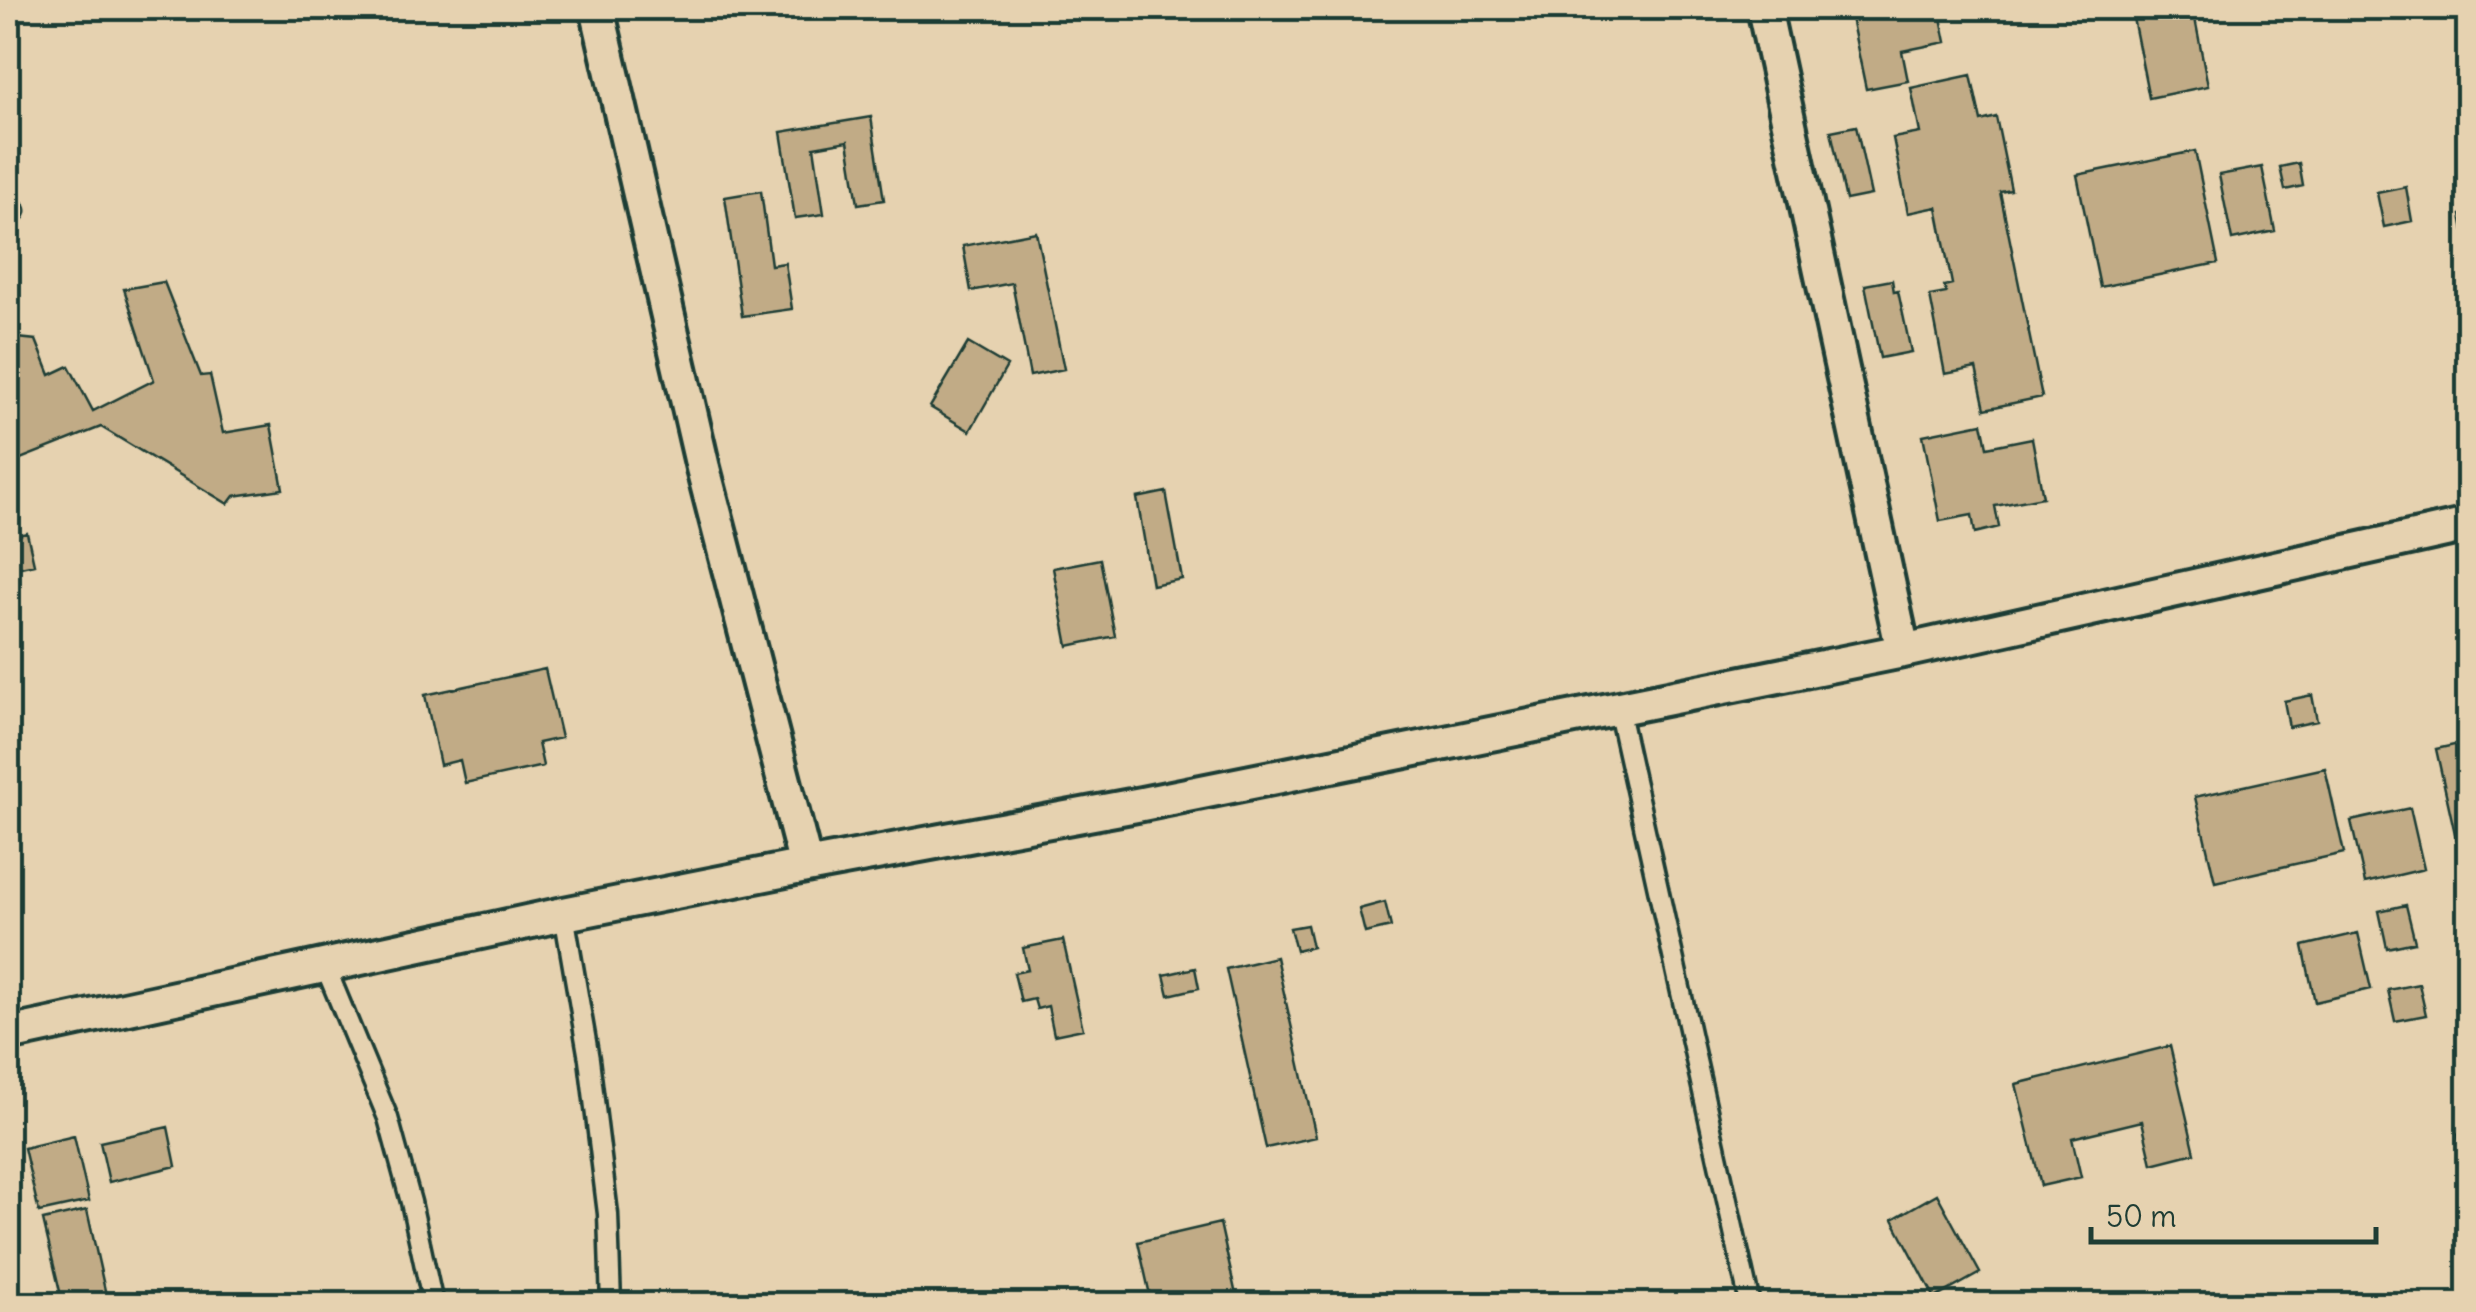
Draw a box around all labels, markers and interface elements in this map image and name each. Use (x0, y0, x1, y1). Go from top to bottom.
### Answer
scale bar (2091, 1182, 2376, 1244)
text: 50 m (2106, 1197, 2176, 1235)

